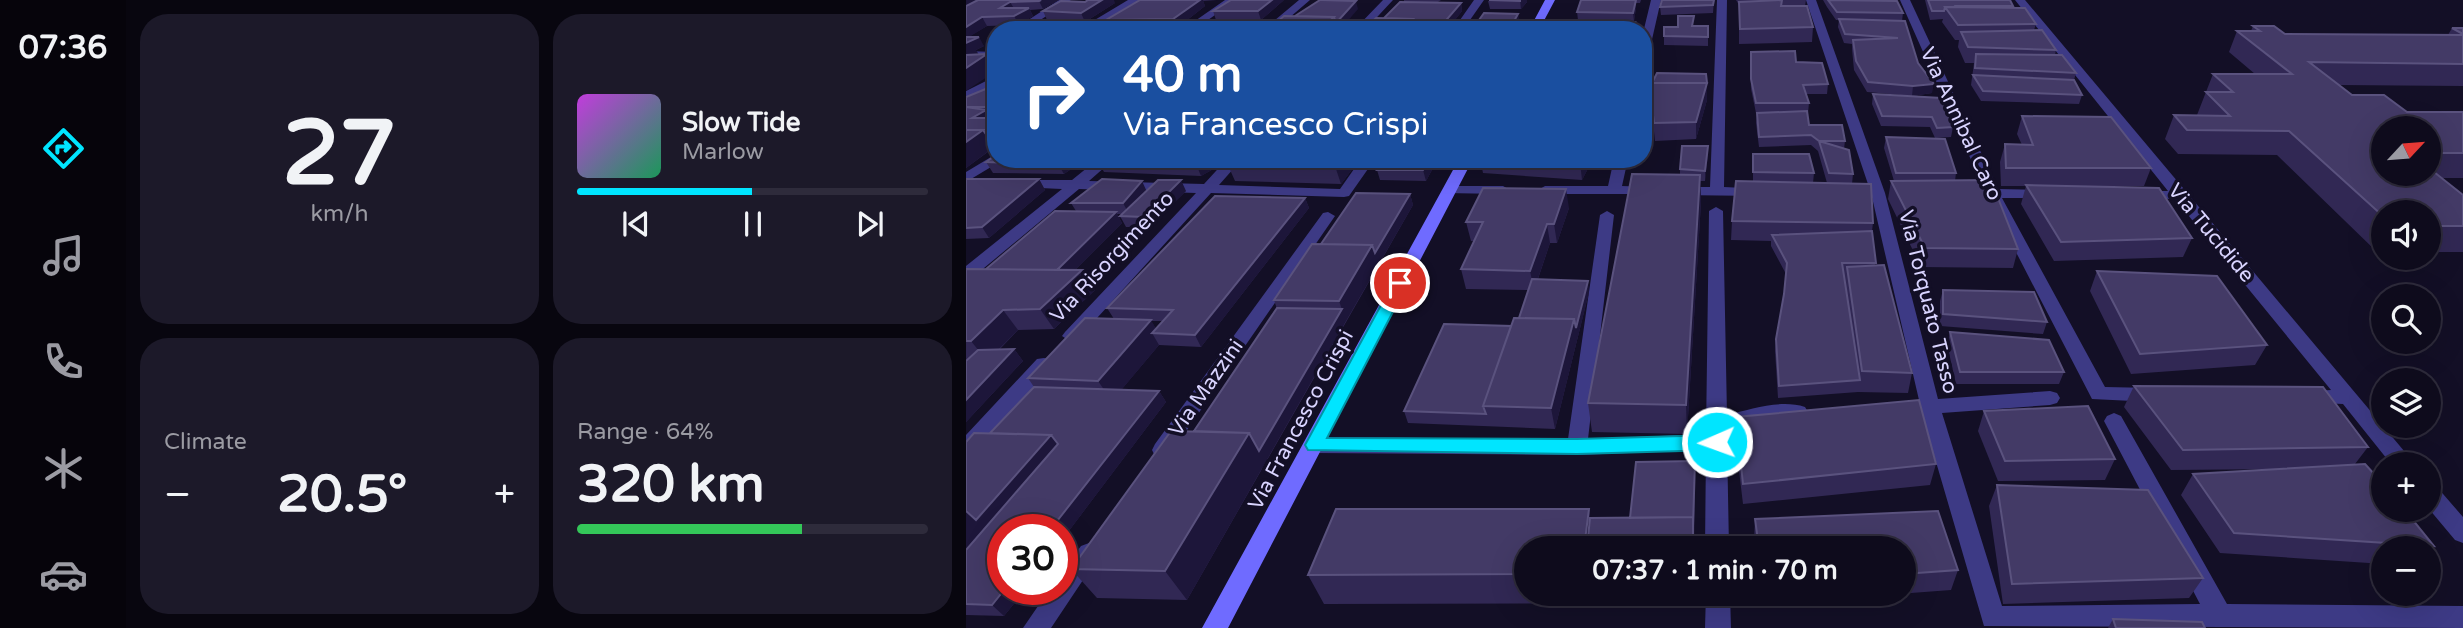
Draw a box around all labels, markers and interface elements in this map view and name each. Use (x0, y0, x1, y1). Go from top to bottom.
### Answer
text: 07:36 (19, 29, 107, 67)
street label: Via Annibal Caro (1915, 44, 2007, 204)
text: 40 m (1123, 46, 1242, 105)
icon: right (1008, 49, 1099, 140)
text: 27 (282, 99, 397, 209)
text: Via Francesco Crispi (1123, 106, 1428, 144)
text: Slow Tide (682, 107, 800, 138)
north arrow (2371, 116, 2441, 186)
map controls (2371, 116, 2441, 606)
icon: directions (39, 124, 88, 173)
text: Marlow (682, 138, 764, 166)
street label: Via Tucidide (2162, 179, 2260, 288)
street label: Via Risorgimento (1045, 186, 1179, 328)
text: km/h (311, 200, 368, 228)
button: sound (2371, 200, 2441, 270)
icon: previous (617, 205, 655, 243)
icon: pause (734, 205, 772, 243)
icon: next (851, 205, 889, 243)
street label: Via Torquato Tasso (1893, 208, 1963, 396)
icon: music (39, 231, 88, 280)
pin (1370, 253, 1430, 313)
icon: arrive (1381, 264, 1419, 302)
button: search (2371, 284, 2441, 354)
street label: Via Francesco Crispi (1243, 326, 1359, 514)
street label: Via Mazzini (1163, 335, 1249, 441)
icon: phone (39, 337, 88, 386)
button: layers (2371, 368, 2441, 438)
position arrow (1680, 405, 1754, 479)
text: Range · 64% (577, 418, 713, 446)
text: Climate (164, 428, 247, 456)
icon: climate (39, 444, 88, 493)
button: + (2371, 452, 2441, 522)
text: 320 km (577, 453, 765, 516)
text: 20.5° (277, 463, 407, 526)
text: − (164, 472, 191, 518)
text: + (494, 472, 515, 518)
speed limit sign: 30 (987, 514, 1078, 605)
button: − (2371, 536, 2441, 606)
icon: car (39, 550, 88, 599)
text: 07:37 · 1 min · 70 m (1592, 555, 1838, 586)

